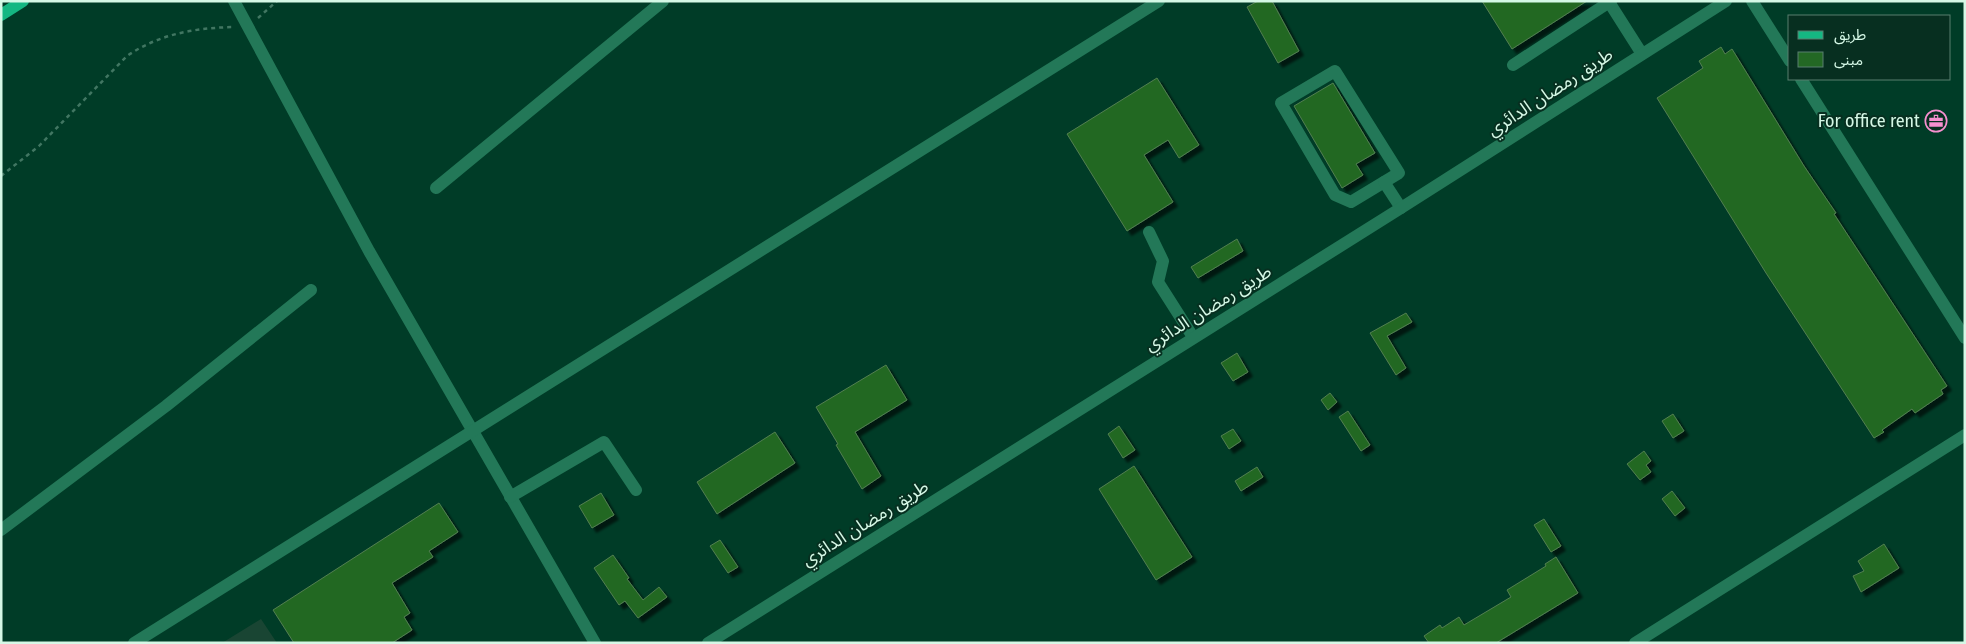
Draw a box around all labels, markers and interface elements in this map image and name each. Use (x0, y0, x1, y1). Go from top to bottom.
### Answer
legend (1788, 15, 1951, 80)
text: طريق (1834, 26, 1866, 45)
street label: طريق رمضان الدائري (1483, 43, 1618, 143)
text: مبنى (1834, 51, 1863, 69)
office icon: For office rent (1924, 109, 1948, 133)
place label: For office rent (1818, 110, 1920, 132)
street label: طريق رمضان الدائري (1140, 260, 1277, 358)
street label: طريق رمضان الدائري (797, 475, 934, 573)

